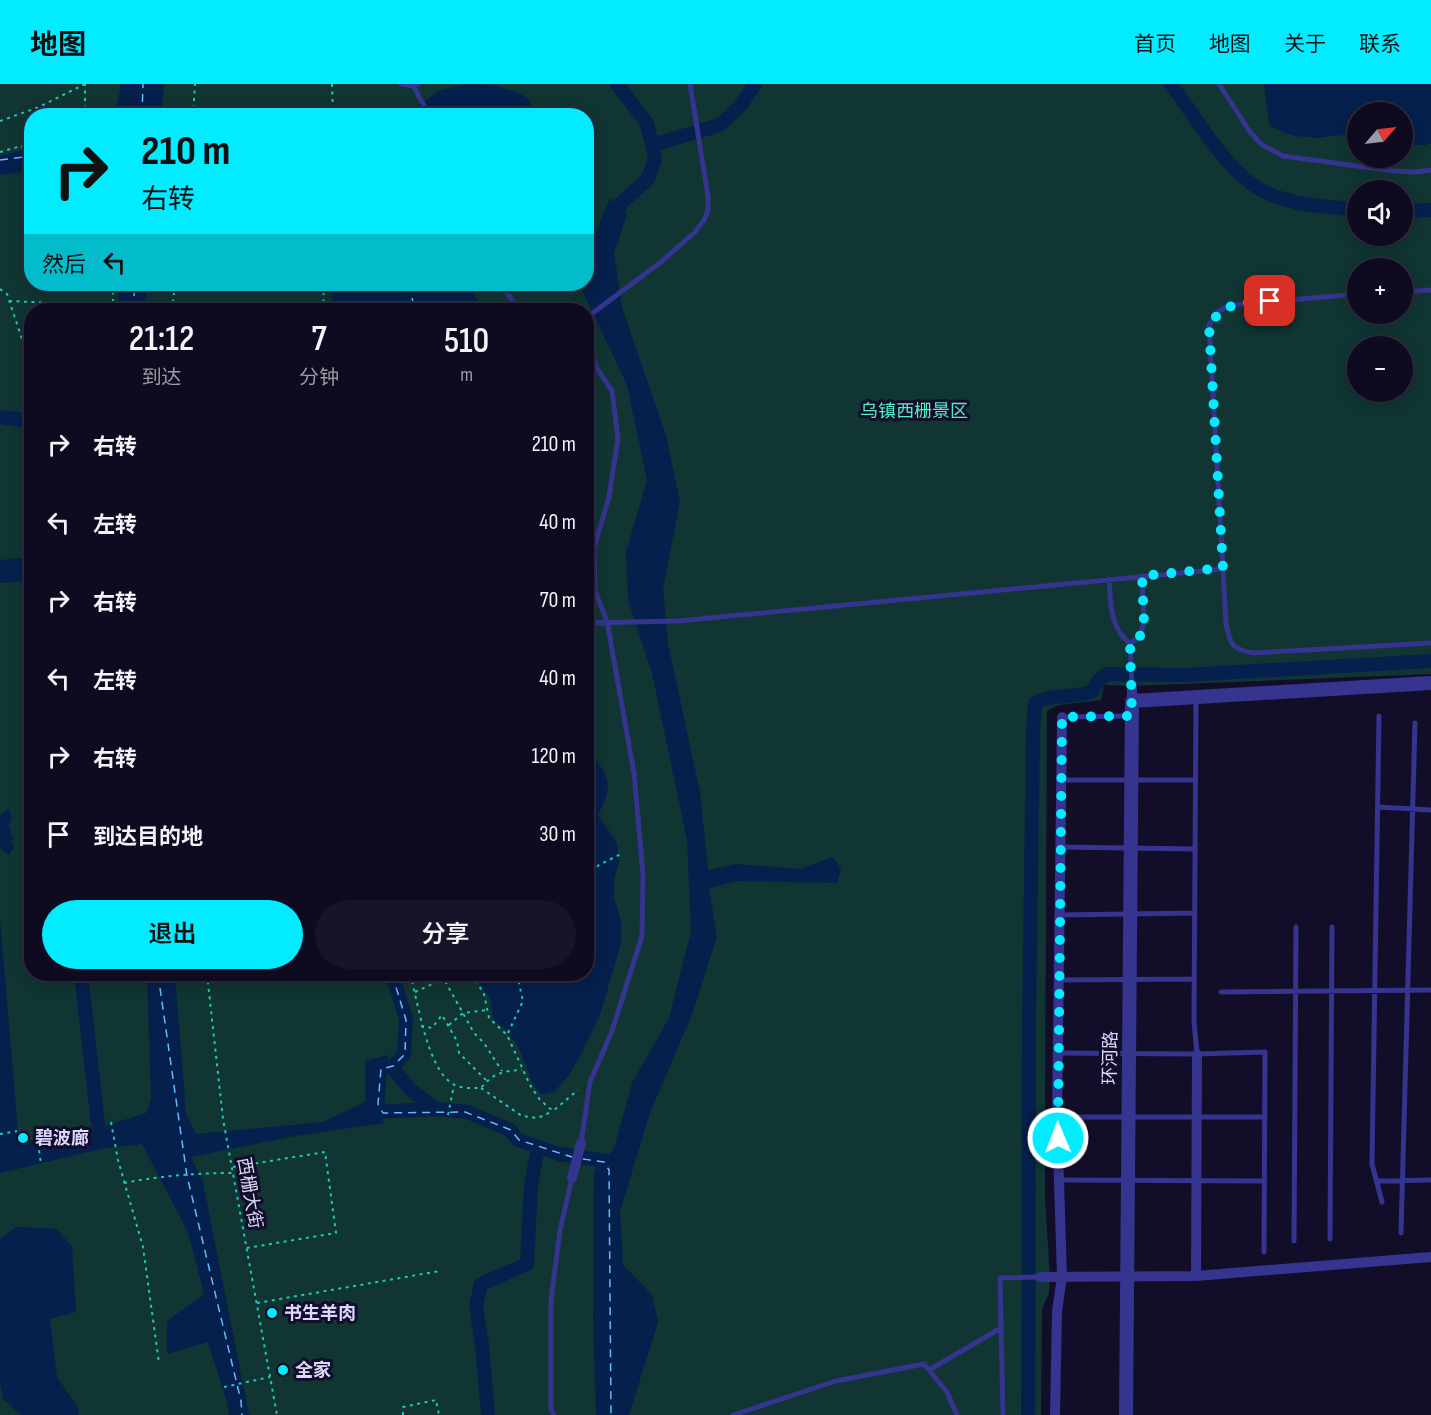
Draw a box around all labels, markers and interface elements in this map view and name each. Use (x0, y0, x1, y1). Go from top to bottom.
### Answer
text: 地图 (30, 29, 86, 62)
text: 首页 (1134, 32, 1176, 57)
text: 地图 (1209, 32, 1251, 57)
text: 关于 (1284, 32, 1326, 57)
text: 联系 (1359, 32, 1401, 57)
north arrow (1347, 102, 1413, 168)
map controls (1347, 102, 1413, 402)
text: 210 m (141, 126, 230, 177)
icon: right (42, 132, 120, 210)
button: sound (1347, 180, 1413, 246)
text: 右转 (141, 184, 195, 216)
icon: left (98, 246, 131, 279)
text: 然后 (42, 252, 86, 279)
button: + (1347, 258, 1413, 324)
pin (1244, 275, 1295, 326)
icon: arrive (1253, 284, 1286, 317)
text: 21:12 (129, 318, 194, 361)
text: 7 (312, 318, 327, 361)
text: 510 (444, 320, 489, 363)
button: − (1347, 336, 1413, 402)
text: m (460, 363, 473, 387)
text: 到达 (142, 366, 182, 390)
text: 分钟 (299, 366, 339, 390)
park label: 乌镇西栅景区 (860, 401, 968, 422)
icon: right (42, 428, 75, 461)
text: 210 m (532, 431, 576, 458)
text: 右转 (93, 434, 137, 461)
icon: left (42, 506, 75, 539)
text: 40 m (539, 509, 576, 536)
text: 左转 (93, 512, 137, 539)
icon: right (42, 584, 75, 617)
text: 70 m (540, 587, 576, 614)
text: 右转 (93, 590, 137, 617)
icon: left (42, 662, 75, 695)
text: 40 m (539, 665, 576, 692)
text: 左转 (93, 668, 137, 695)
icon: right (42, 740, 75, 773)
text: 120 m (532, 743, 576, 770)
text: 右转 (93, 746, 137, 773)
icon: arrive (42, 818, 75, 851)
text: 30 m (539, 821, 576, 848)
text: 到达目的地 (93, 824, 203, 851)
button: 退出 (42, 900, 303, 969)
button: 分享 (315, 900, 576, 969)
street label: 环河路 (1100, 1031, 1121, 1085)
position arrow (1026, 1106, 1090, 1170)
place label: 碧波廊 (35, 1128, 89, 1149)
marker: 碧波廊 (16, 1131, 30, 1145)
street label: 西栅大街 (233, 1156, 266, 1230)
place label: 书生羊肉 (284, 1303, 356, 1324)
marker: 书生羊肉 (265, 1306, 279, 1320)
place label: 全家 (295, 1360, 331, 1381)
marker: 全家 (276, 1363, 290, 1377)

